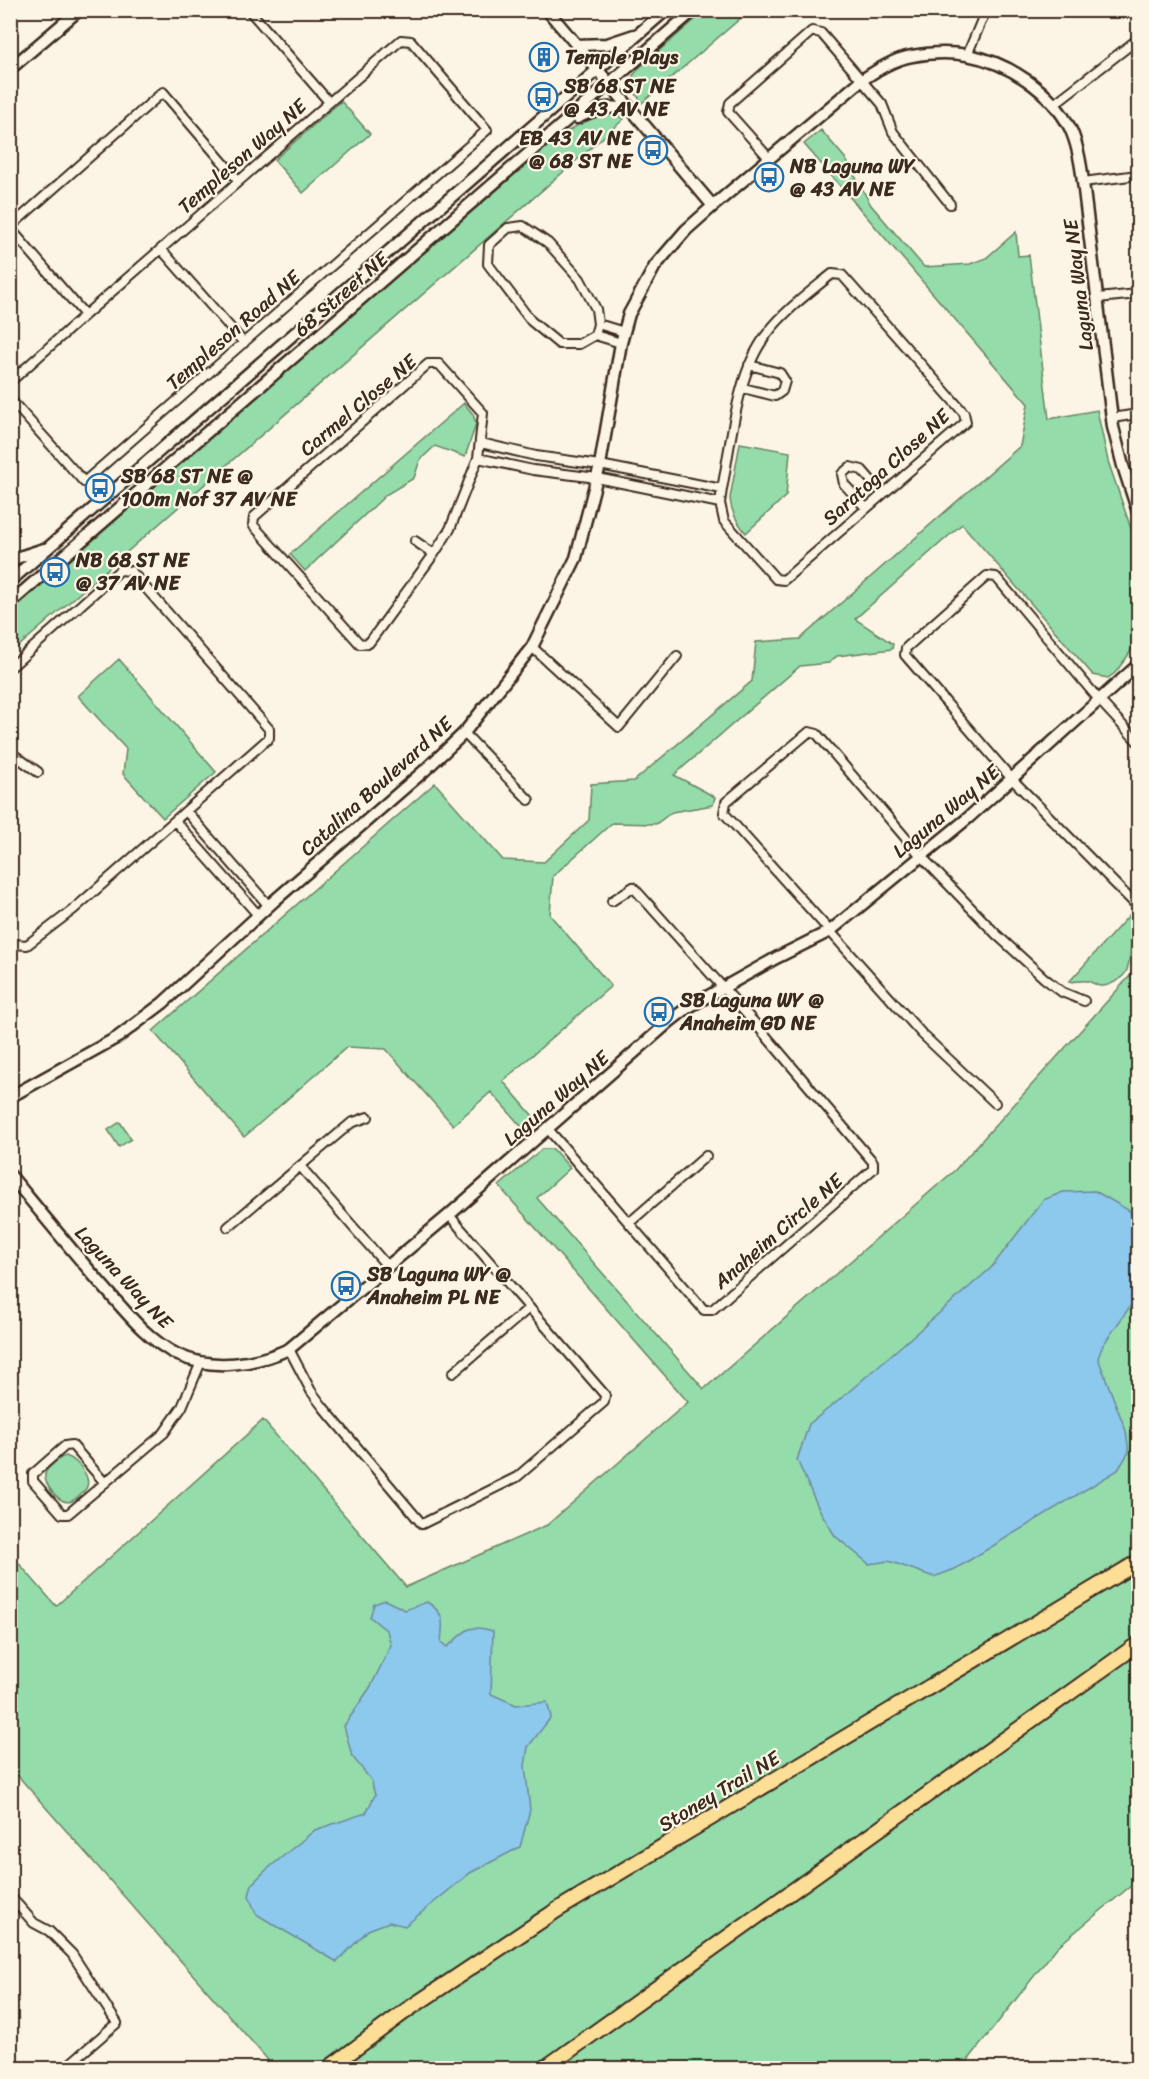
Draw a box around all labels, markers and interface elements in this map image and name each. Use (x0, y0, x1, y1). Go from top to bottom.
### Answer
place label: Temple Plays (565, 40, 679, 75)
building icon: Temple Plays (528, 41, 560, 73)
place label: SB 68 ST NE @ 43 AV NE (563, 69, 677, 127)
bus stop icon: SB 68 ST NE @ 43 AV NE (527, 81, 559, 113)
street label: Templeson Way NE (169, 89, 317, 223)
place label: EB 43 AV NE @ 68 ST NE (519, 121, 634, 179)
bus stop icon: EB 43 AV NE @ 68 ST NE (637, 134, 669, 166)
place label: NB Laguna WY @ 43 AV NE (789, 149, 916, 207)
bus stop icon: NB Laguna WY @ 43 AV NE (753, 161, 785, 193)
street label: Laguna Way NE (1053, 215, 1104, 353)
street label: 68 Street NE (286, 242, 398, 346)
street label: Templeson Road NE (158, 260, 310, 399)
street label: Carmel Close NE (291, 344, 427, 465)
street label: Saratoga Close NE (814, 399, 960, 535)
place label: SB 68 ST NE @ 100m Nof 37 AV NE (120, 459, 298, 517)
bus stop icon: SB 68 ST NE @ 100m Nof 37 AV NE (84, 472, 116, 504)
place label: NB 68 ST NE @ 37 AV NE (75, 543, 191, 601)
bus stop icon: NB 68 ST NE @ 37 AV NE (39, 556, 71, 588)
street label: Catalina Boulevard NE (292, 706, 462, 865)
street label: Laguna Way NE (884, 754, 1010, 867)
place label: SB Laguna WY @ Anaheim GD NE (679, 983, 824, 1041)
bus stop icon: SB Laguna WY @ Anaheim GD NE (643, 996, 675, 1028)
street label: Laguna Way NE (495, 1041, 619, 1155)
street label: Anaheim Circle NE (705, 1163, 853, 1299)
street label: Laguna Way NE (66, 1217, 183, 1339)
place label: SB Laguna WY @ Anaheim PL NE (366, 1257, 511, 1315)
bus stop icon: SB Laguna WY @ Anaheim PL NE (330, 1270, 362, 1302)
street label: Stoney Trail NE (651, 1740, 789, 1842)

